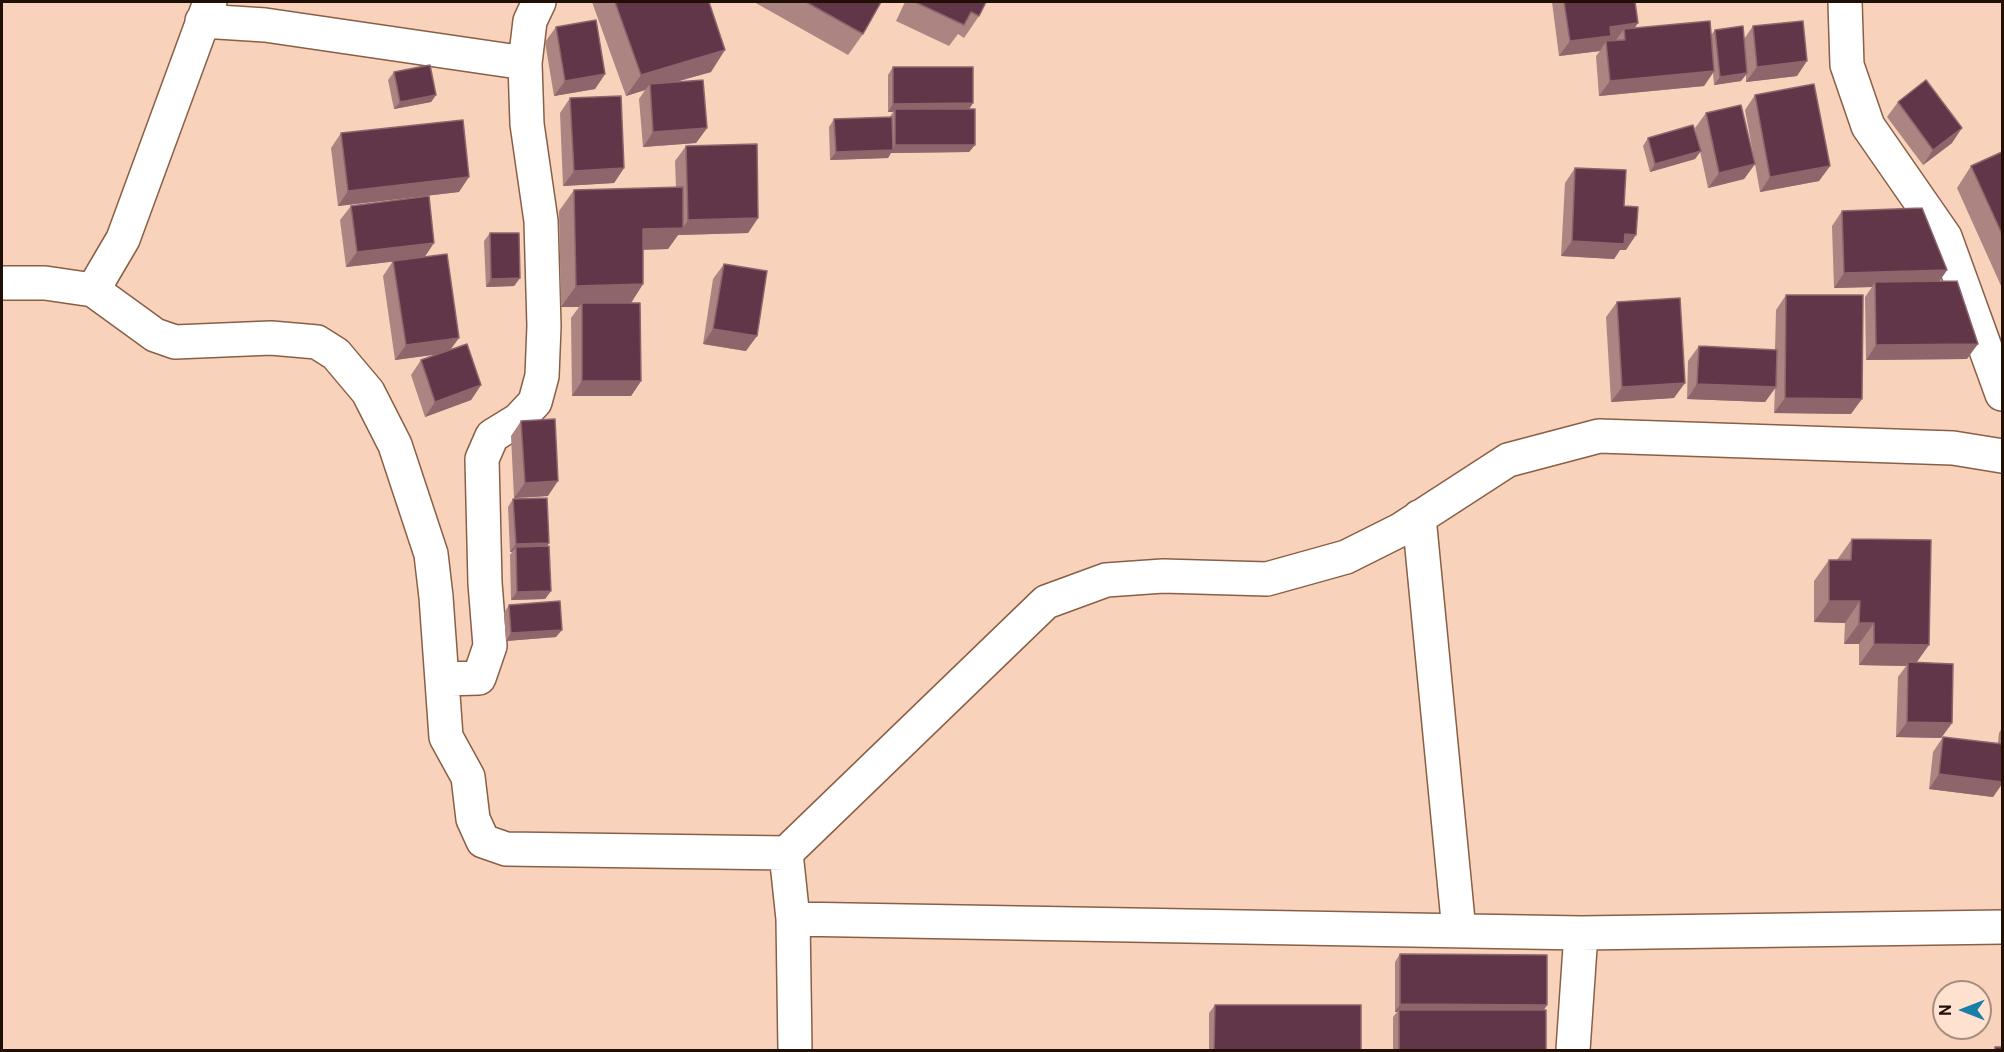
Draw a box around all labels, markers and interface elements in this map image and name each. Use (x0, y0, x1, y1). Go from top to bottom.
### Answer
north arrow (1932, 980, 1992, 1040)
text: N (1936, 1004, 1955, 1016)

